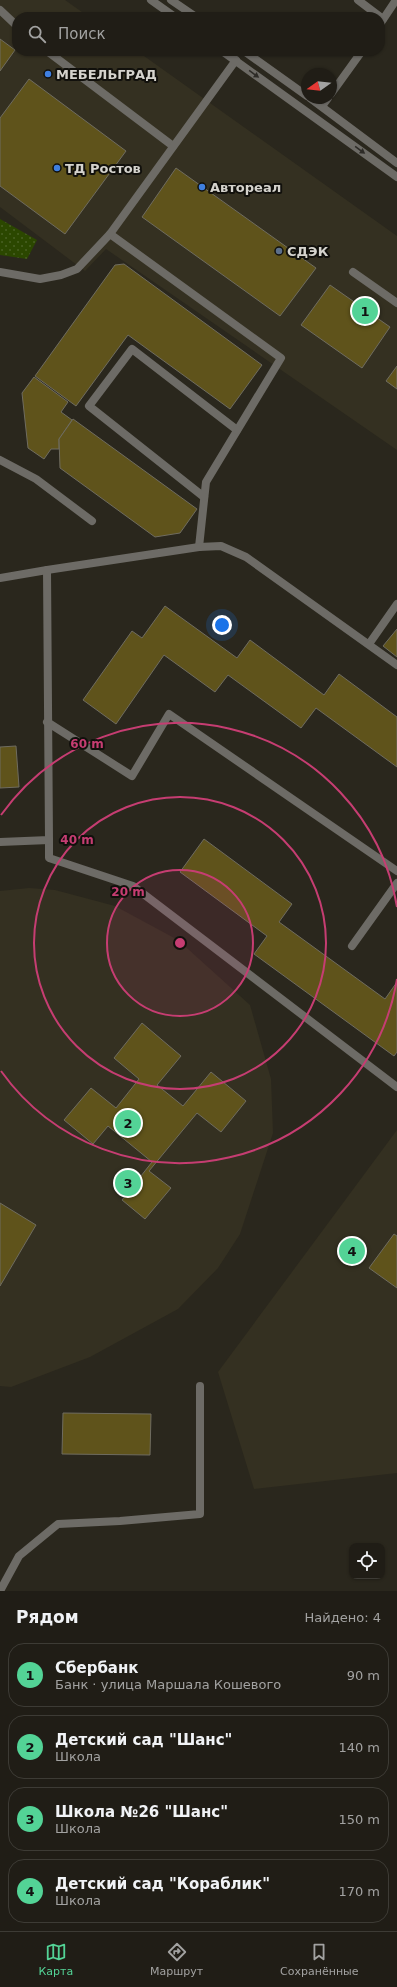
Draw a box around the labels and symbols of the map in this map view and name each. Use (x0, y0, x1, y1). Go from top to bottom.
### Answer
place label: МЕБЕЛЬГРАД (56, 67, 157, 82)
north arrow (301, 68, 337, 104)
marker: МЕБЕЛЬГРАД (43, 69, 53, 79)
one-way arrow (249, 70, 259, 78)
one-way arrow (354, 146, 365, 154)
place label: ТД Ростов (65, 161, 141, 176)
marker: ТД Ростов (52, 163, 62, 173)
place label: Автореал (210, 180, 281, 195)
marker: Автореал (197, 182, 207, 192)
place label: СДЭК (287, 244, 329, 259)
marker: СДЭК (274, 246, 284, 256)
pin: 1 (352, 296, 378, 326)
your location (212, 615, 232, 635)
text: 60 m (70, 737, 104, 751)
text: 40 m (60, 833, 94, 847)
text: 20 m (111, 885, 145, 899)
centre of rings (173, 936, 187, 950)
pin: 2 (115, 1108, 141, 1138)
pin: 3 (115, 1168, 141, 1198)
pin: 4 (339, 1236, 365, 1266)

